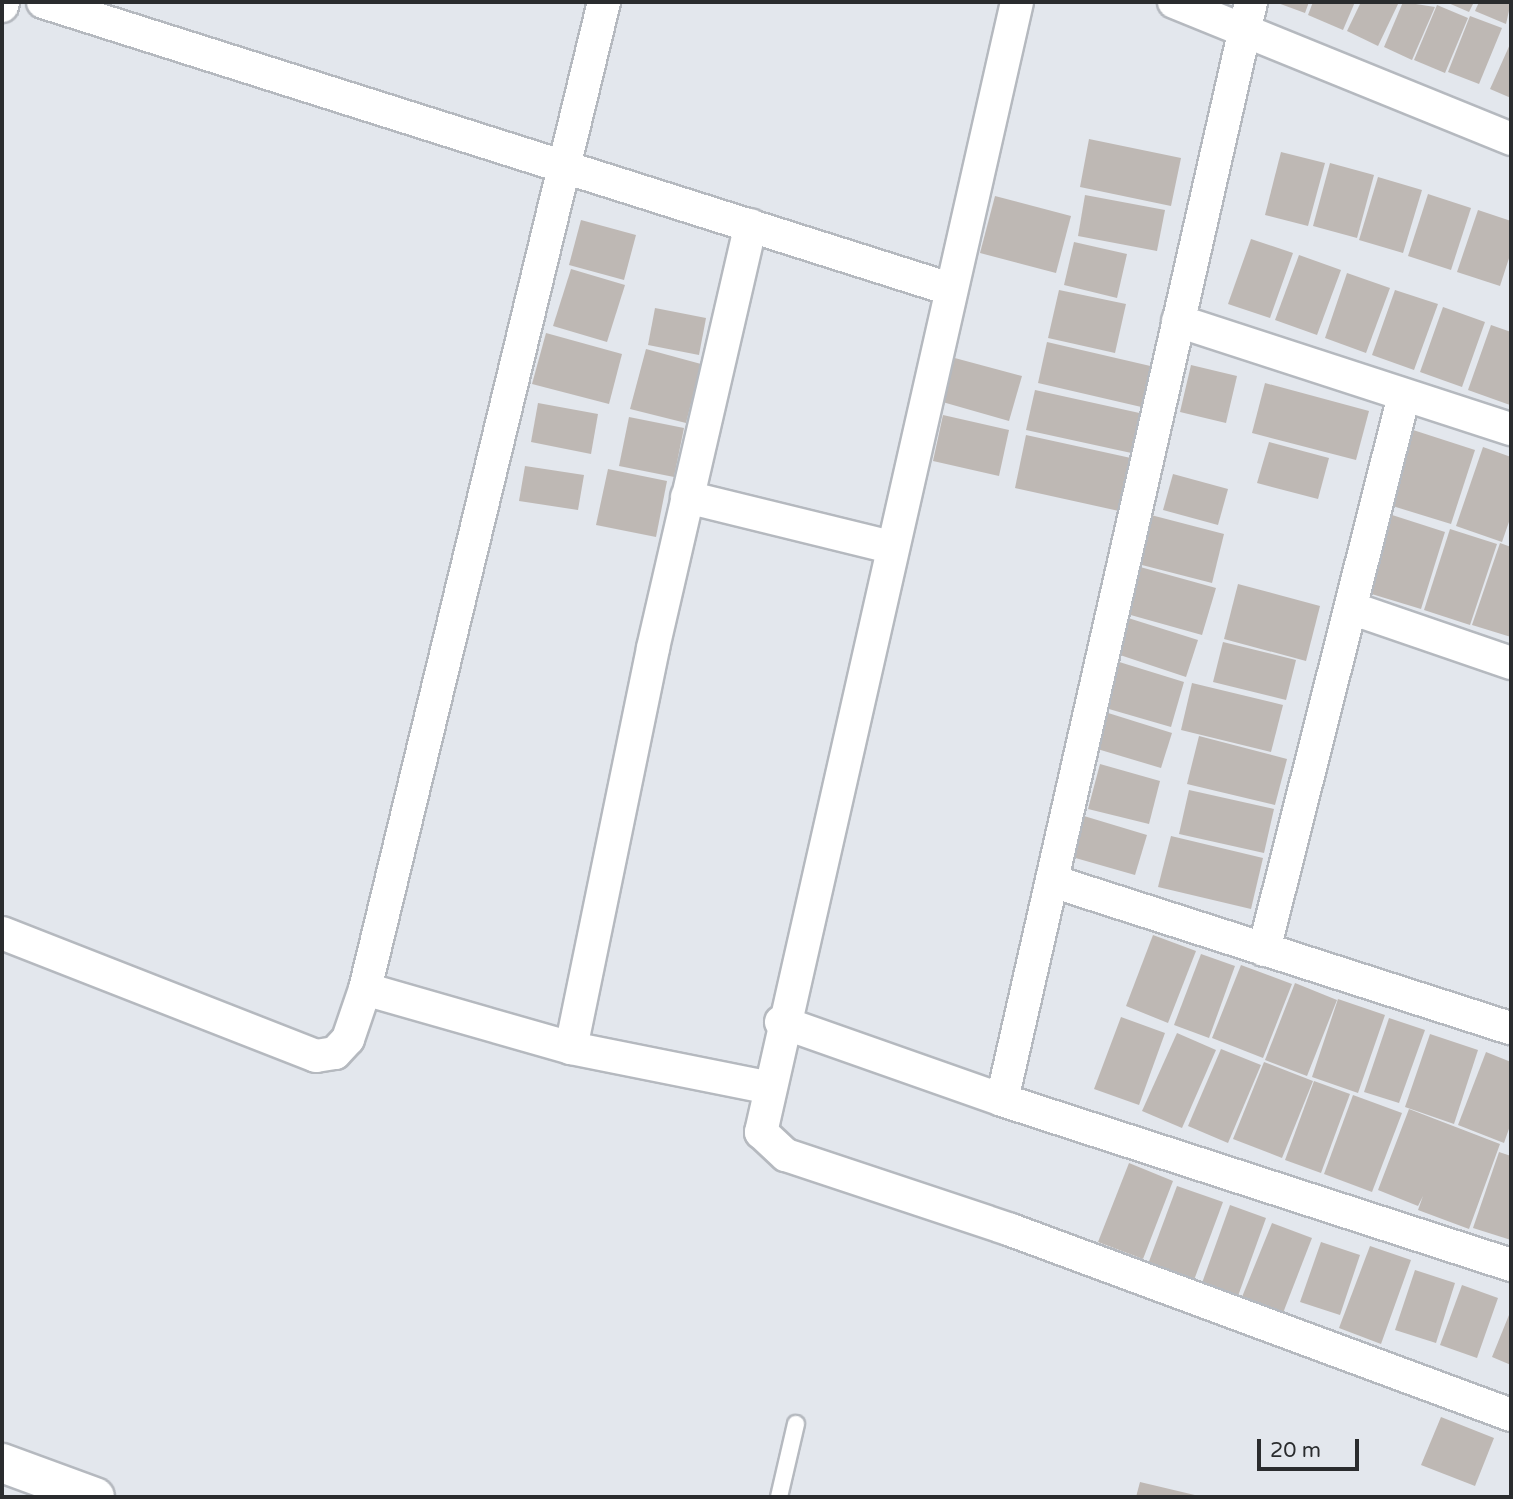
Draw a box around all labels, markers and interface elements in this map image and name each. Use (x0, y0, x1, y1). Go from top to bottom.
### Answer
scale bar (1261, 1426, 1362, 1470)
text: 20 m (1270, 1438, 1321, 1463)

